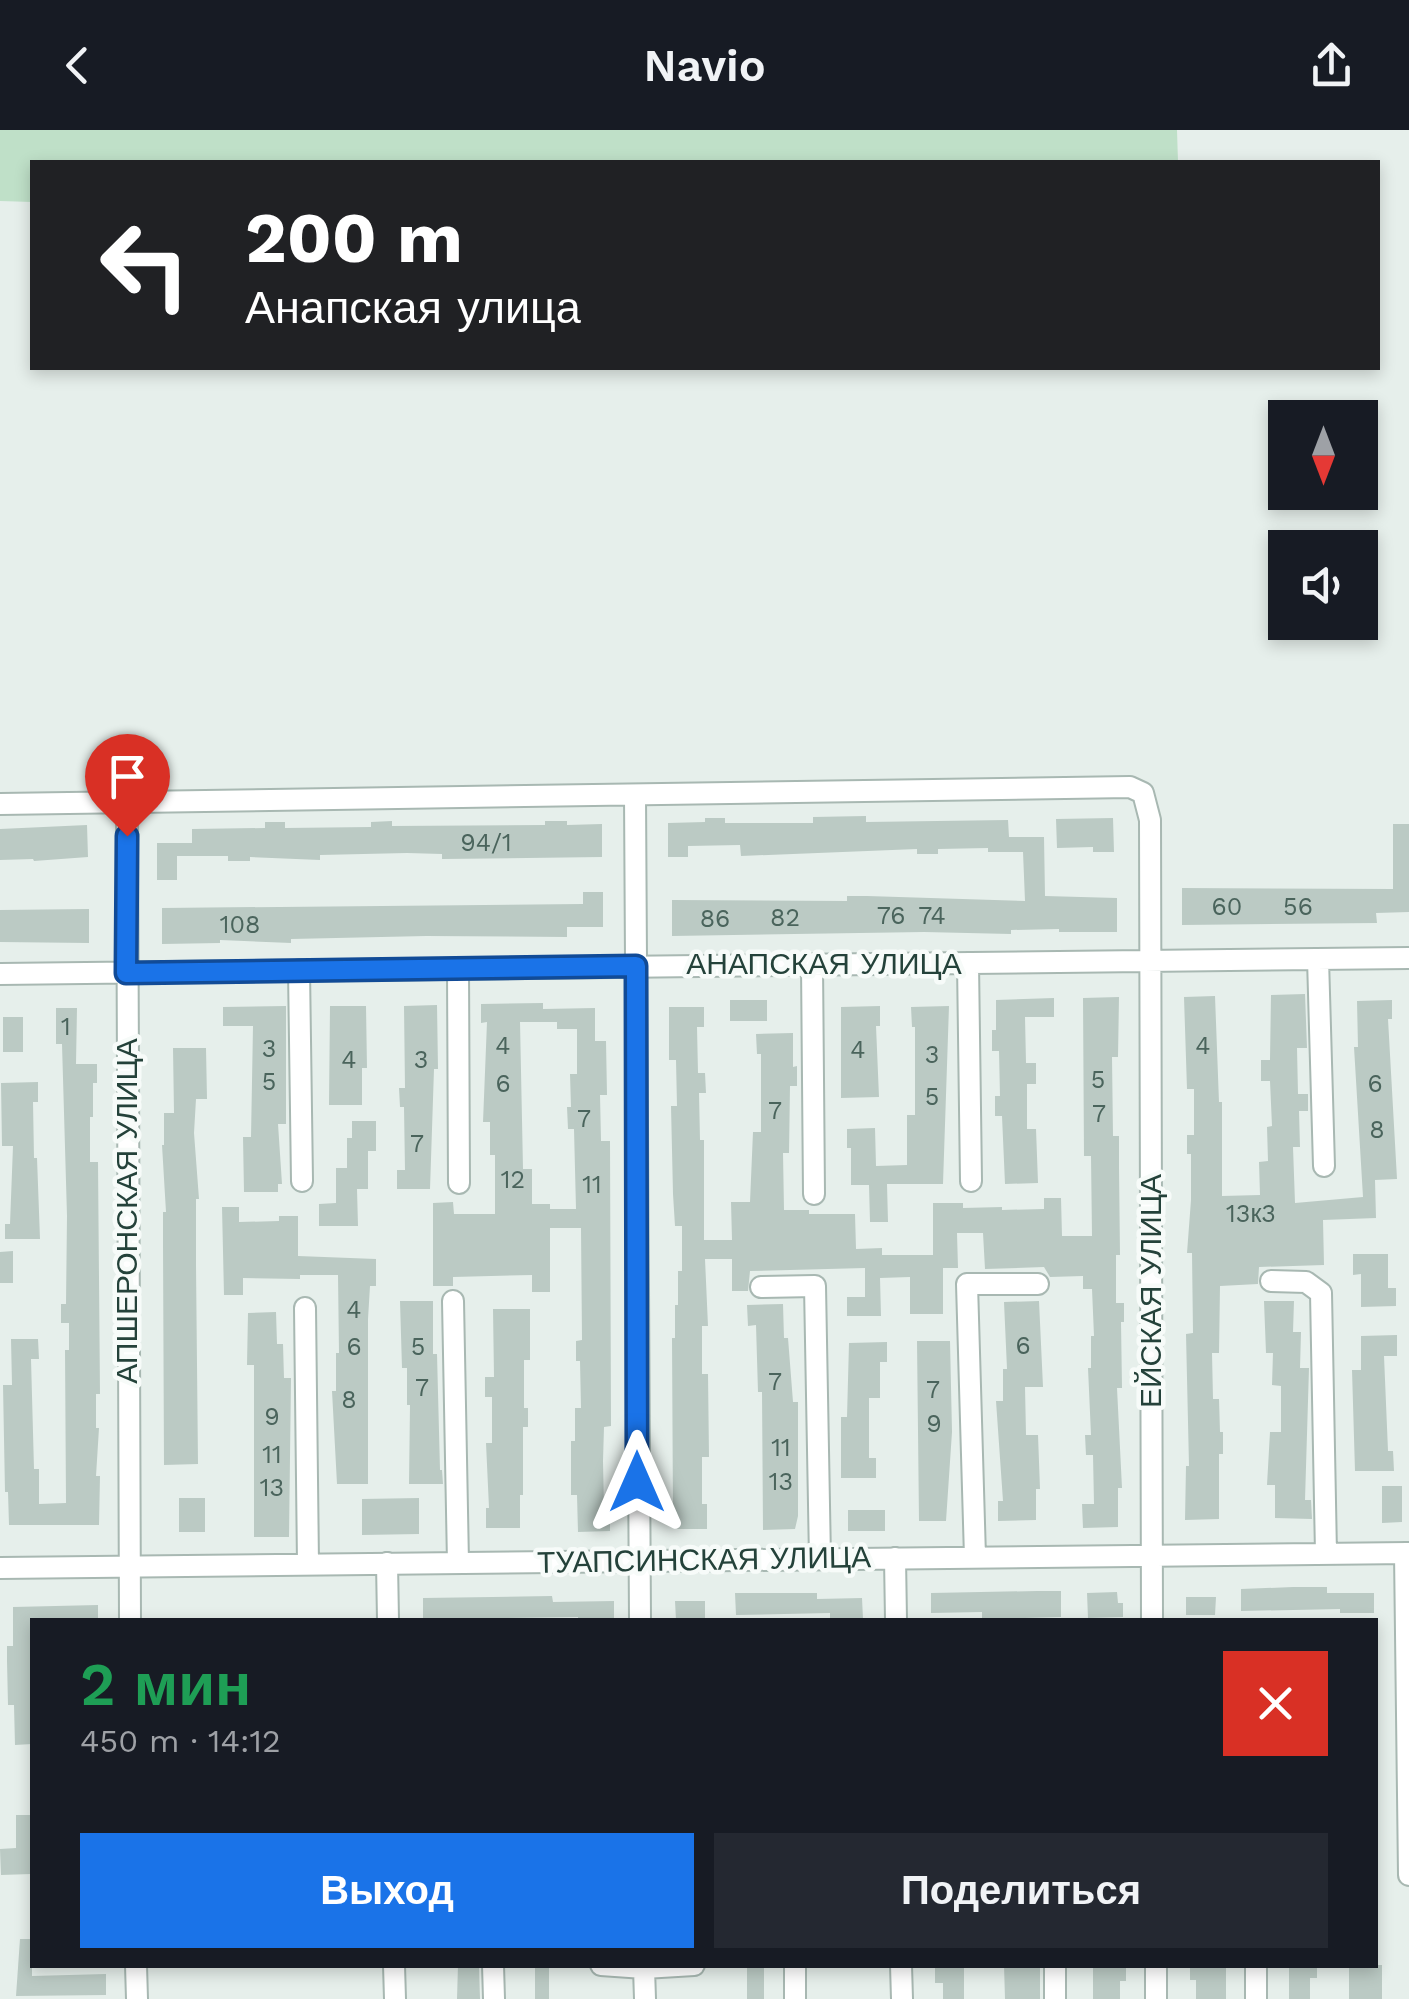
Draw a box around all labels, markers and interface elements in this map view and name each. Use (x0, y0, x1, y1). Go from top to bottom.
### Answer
icon: back (50, 38, 105, 93)
icon: share (1304, 38, 1359, 93)
text: Navio (643, 39, 766, 92)
text: 200 m (245, 197, 463, 279)
icon: left (80, 200, 210, 330)
text: Анапская улица (245, 281, 581, 334)
north arrow (1268, 400, 1378, 510)
map controls (1268, 400, 1378, 640)
button: sound (1268, 530, 1378, 640)
pin (85, 734, 170, 837)
icon: arrive (100, 749, 155, 804)
house number: 94/1 (460, 828, 512, 857)
house number: 60 (1212, 892, 1242, 921)
house number: 56 (1283, 892, 1313, 921)
house number: 76 (877, 901, 905, 930)
house number: 74 (918, 901, 946, 930)
house number: 82 (770, 903, 800, 932)
house number: 86 (700, 904, 730, 933)
house number: 108 (220, 910, 260, 939)
street label: АНАПСКАЯ УЛИЦА (686, 946, 962, 981)
house number: 1 (61, 1012, 71, 1041)
house number: 4 (495, 1031, 511, 1060)
house number: 4 (1195, 1031, 1211, 1060)
house number: 3 (262, 1034, 276, 1063)
house number: 4 (850, 1035, 866, 1064)
street label: АПШЕРОНСКАЯ УЛИЦА (109, 1038, 144, 1384)
house number: 3 (925, 1040, 939, 1069)
house number: 4 (341, 1045, 357, 1074)
house number: 3 (414, 1045, 428, 1074)
house number: 5 (1091, 1065, 1105, 1094)
house number: 5 (262, 1067, 276, 1096)
house number: 6 (495, 1069, 511, 1098)
house number: 6 (1367, 1069, 1383, 1098)
house number: 5 (925, 1082, 939, 1111)
house number: 7 (768, 1096, 782, 1125)
house number: 7 (1092, 1099, 1106, 1128)
house number: 7 (577, 1104, 591, 1133)
house number: 8 (1369, 1115, 1385, 1144)
house number: 7 (410, 1129, 424, 1158)
house number: 12 (501, 1165, 525, 1194)
house number: 11 (582, 1170, 602, 1199)
street label: ЕЙСКАЯ УЛИЦА (1133, 1174, 1168, 1408)
house number: 13к3 (1226, 1199, 1276, 1228)
house number: 4 (346, 1295, 362, 1324)
house number: 6 (1015, 1331, 1031, 1360)
house number: 6 (346, 1332, 362, 1361)
house number: 5 (411, 1332, 425, 1361)
house number: 7 (768, 1367, 782, 1396)
house number: 7 (415, 1373, 429, 1402)
house number: 7 (926, 1375, 940, 1404)
house number: 8 (341, 1385, 357, 1414)
house number: 9 (264, 1402, 280, 1431)
house number: 9 (926, 1409, 942, 1438)
position arrow (585, 1430, 689, 1534)
house number: 11 (771, 1433, 791, 1462)
house number: 11 (262, 1440, 282, 1469)
house number: 13 (769, 1467, 793, 1496)
house number: 13 (260, 1473, 284, 1502)
street label: ТУАПСИНСКАЯ УЛИЦА (537, 1539, 871, 1580)
text: 2 мин (80, 1649, 251, 1720)
button: close (1223, 1651, 1328, 1756)
text: 450 m · 14:12 (80, 1722, 281, 1760)
button: Выход (80, 1833, 694, 1948)
button: Поделиться (714, 1833, 1328, 1948)

